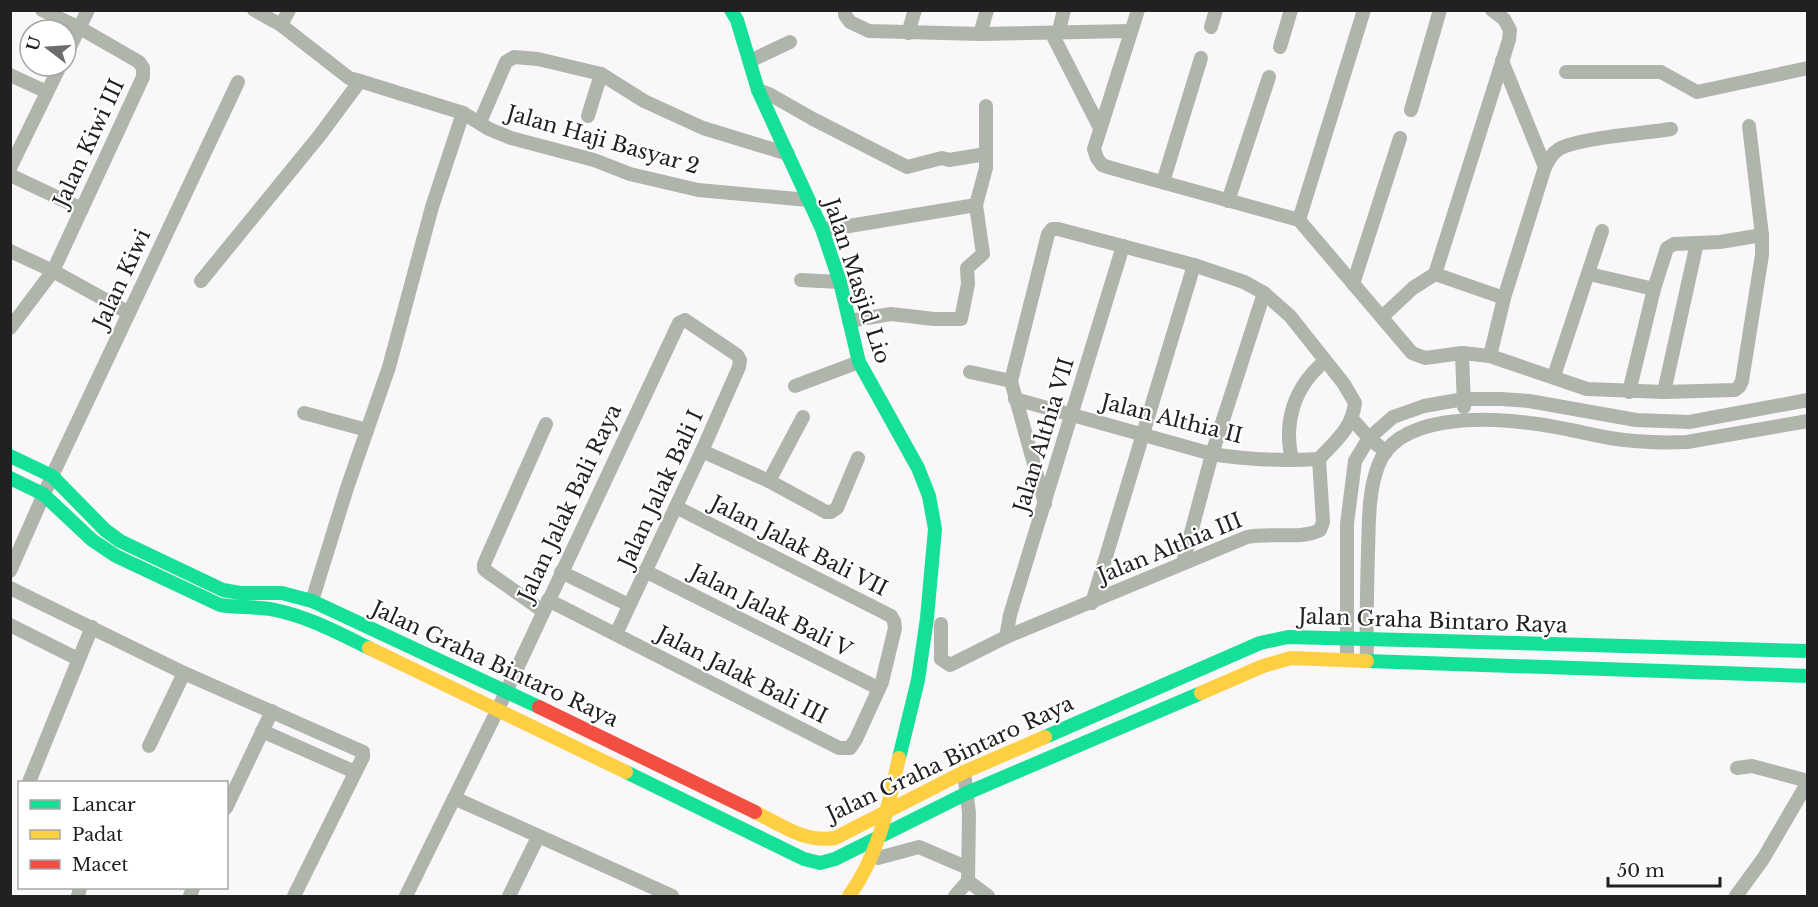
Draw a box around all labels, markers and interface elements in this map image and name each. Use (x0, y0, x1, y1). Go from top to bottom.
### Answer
north arrow (18, 18, 78, 78)
text: U (22, 34, 45, 53)
street label: Jalan Kiwi III (47, 75, 130, 214)
street label: Jalan Haji Basyar 2 (501, 99, 702, 180)
street label: Jalan Masjid Lio (817, 192, 896, 367)
street label: Jalan Kiwi (86, 225, 156, 336)
street label: Jalan Althia VII (1007, 355, 1080, 518)
street label: Jalan Althia II (1096, 388, 1245, 449)
street label: Jalan Jalak Bali Raya (512, 400, 627, 609)
street label: Jalan Jalak Bali I (612, 406, 709, 575)
street label: Jalan Jalak Bali VII (703, 489, 892, 602)
street label: Jalan Althia III (1091, 507, 1246, 590)
street label: Jalan Jalak Bali V (683, 558, 857, 663)
street label: Jalan Graha Bintaro Raya (365, 594, 623, 733)
street label: Jalan Graha Bintaro Raya (1295, 603, 1568, 639)
street label: Jalan Jalak Bali III (649, 619, 832, 729)
street label: Jalan Graha Bintaro Raya (820, 690, 1078, 829)
legend (18, 781, 228, 889)
text: Lancar (72, 794, 136, 816)
text: Padat (72, 824, 123, 846)
scale bar (1608, 850, 1720, 888)
text: Macet (72, 854, 129, 876)
text: 50 m (1617, 860, 1665, 882)

